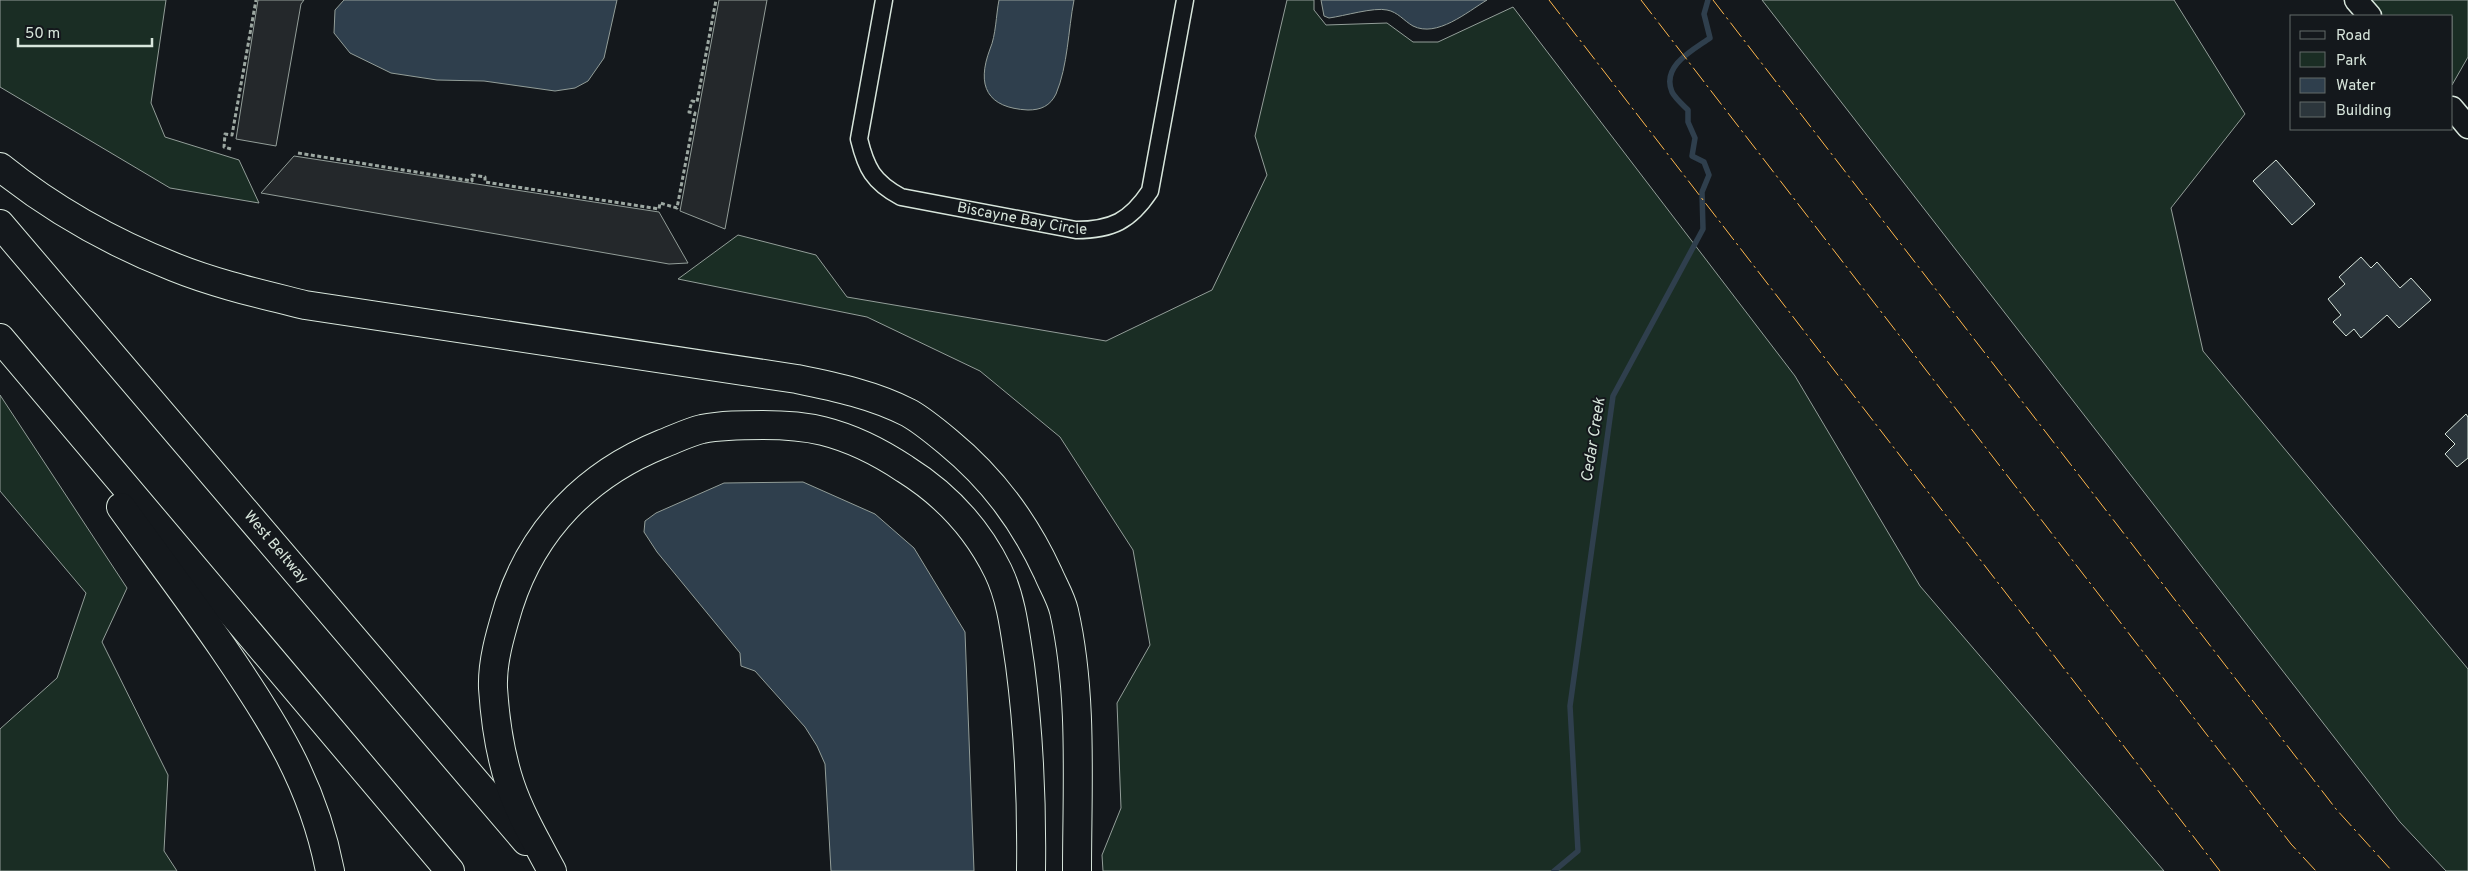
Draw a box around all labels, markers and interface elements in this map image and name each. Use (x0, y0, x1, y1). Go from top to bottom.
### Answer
scale bar (18, 15, 151, 47)
legend (2290, 15, 2453, 130)
text: 50 m (25, 25, 60, 44)
text: Road (2336, 27, 2371, 46)
text: Park (2336, 52, 2367, 71)
text: Water (2336, 77, 2376, 96)
text: Building (2336, 102, 2391, 121)
street label: Biscayne Bay Circle (955, 198, 1088, 240)
water label: Cedar Creek (1577, 395, 1611, 484)
street label: West Beltway (239, 507, 312, 588)

